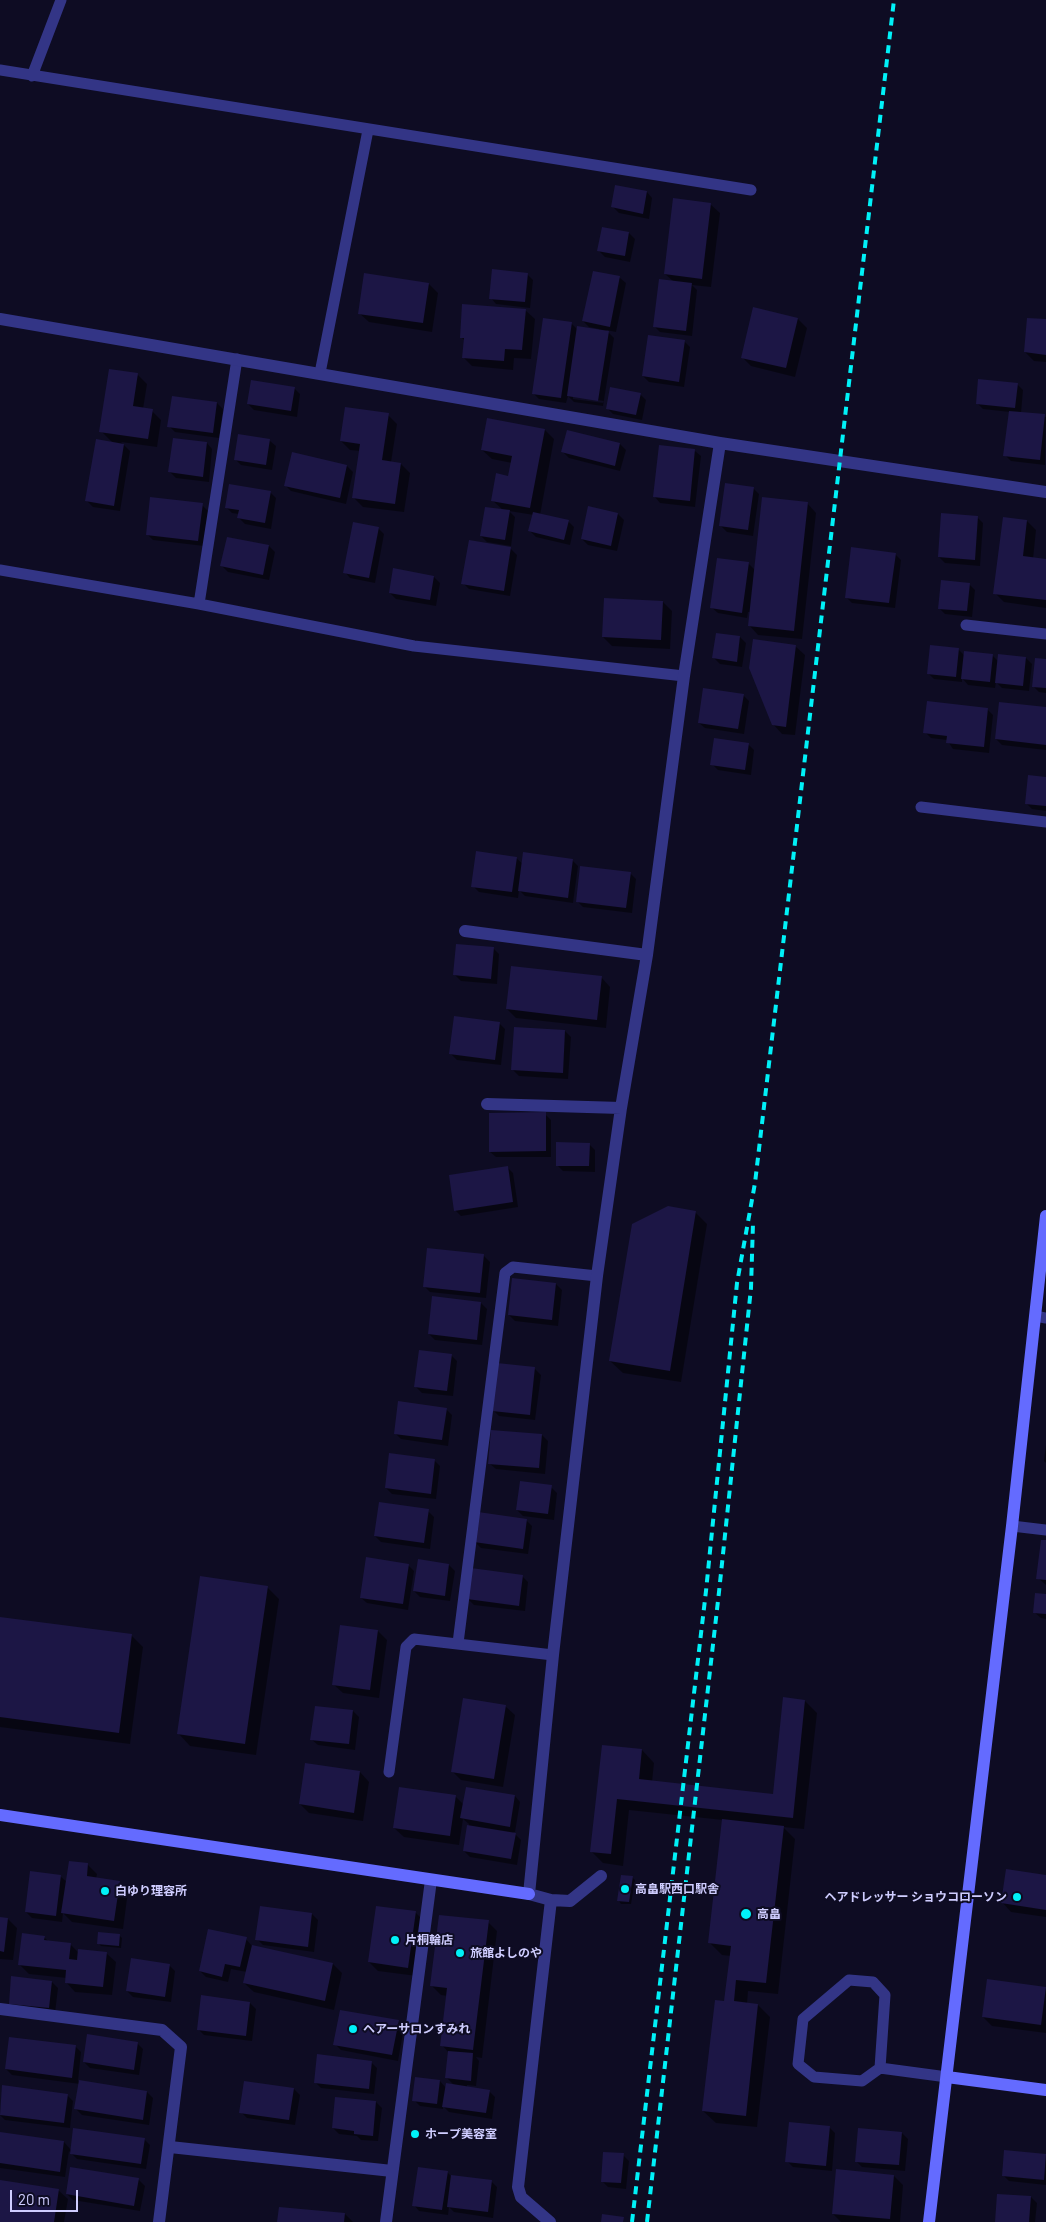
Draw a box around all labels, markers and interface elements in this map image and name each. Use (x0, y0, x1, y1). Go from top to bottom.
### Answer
place label: 高畠駅西口駅舎 (635, 1882, 719, 1896)
marker: 高畠駅西口駅舎 (619, 1883, 631, 1895)
place label: 白ゆり理容所 (115, 1884, 187, 1898)
marker: 白ゆり理容所 (99, 1885, 111, 1897)
place label: ヘアドレッサー ショウコローソン (825, 1890, 1007, 1904)
marker: ヘアドレッサー ショウコローソン (1011, 1891, 1023, 1903)
marker: 高畠 (739, 1907, 753, 1921)
place label: 高畠 (757, 1907, 781, 1921)
place label: 片桐輪店 (405, 1933, 453, 1947)
marker: 片桐輪店 (389, 1934, 401, 1946)
place label: 旅館よしのや (470, 1946, 542, 1960)
marker: 旅館よしのや (454, 1947, 466, 1959)
place label: ヘアーサロンすみれ (363, 2022, 470, 2036)
marker: ヘアーサロンすみれ (347, 2023, 359, 2035)
place label: ホープ美容室 (425, 2127, 497, 2141)
marker: ホープ美容室 (409, 2128, 421, 2140)
scale bar (12, 2180, 80, 2212)
text: 20 m (18, 2190, 50, 2208)

